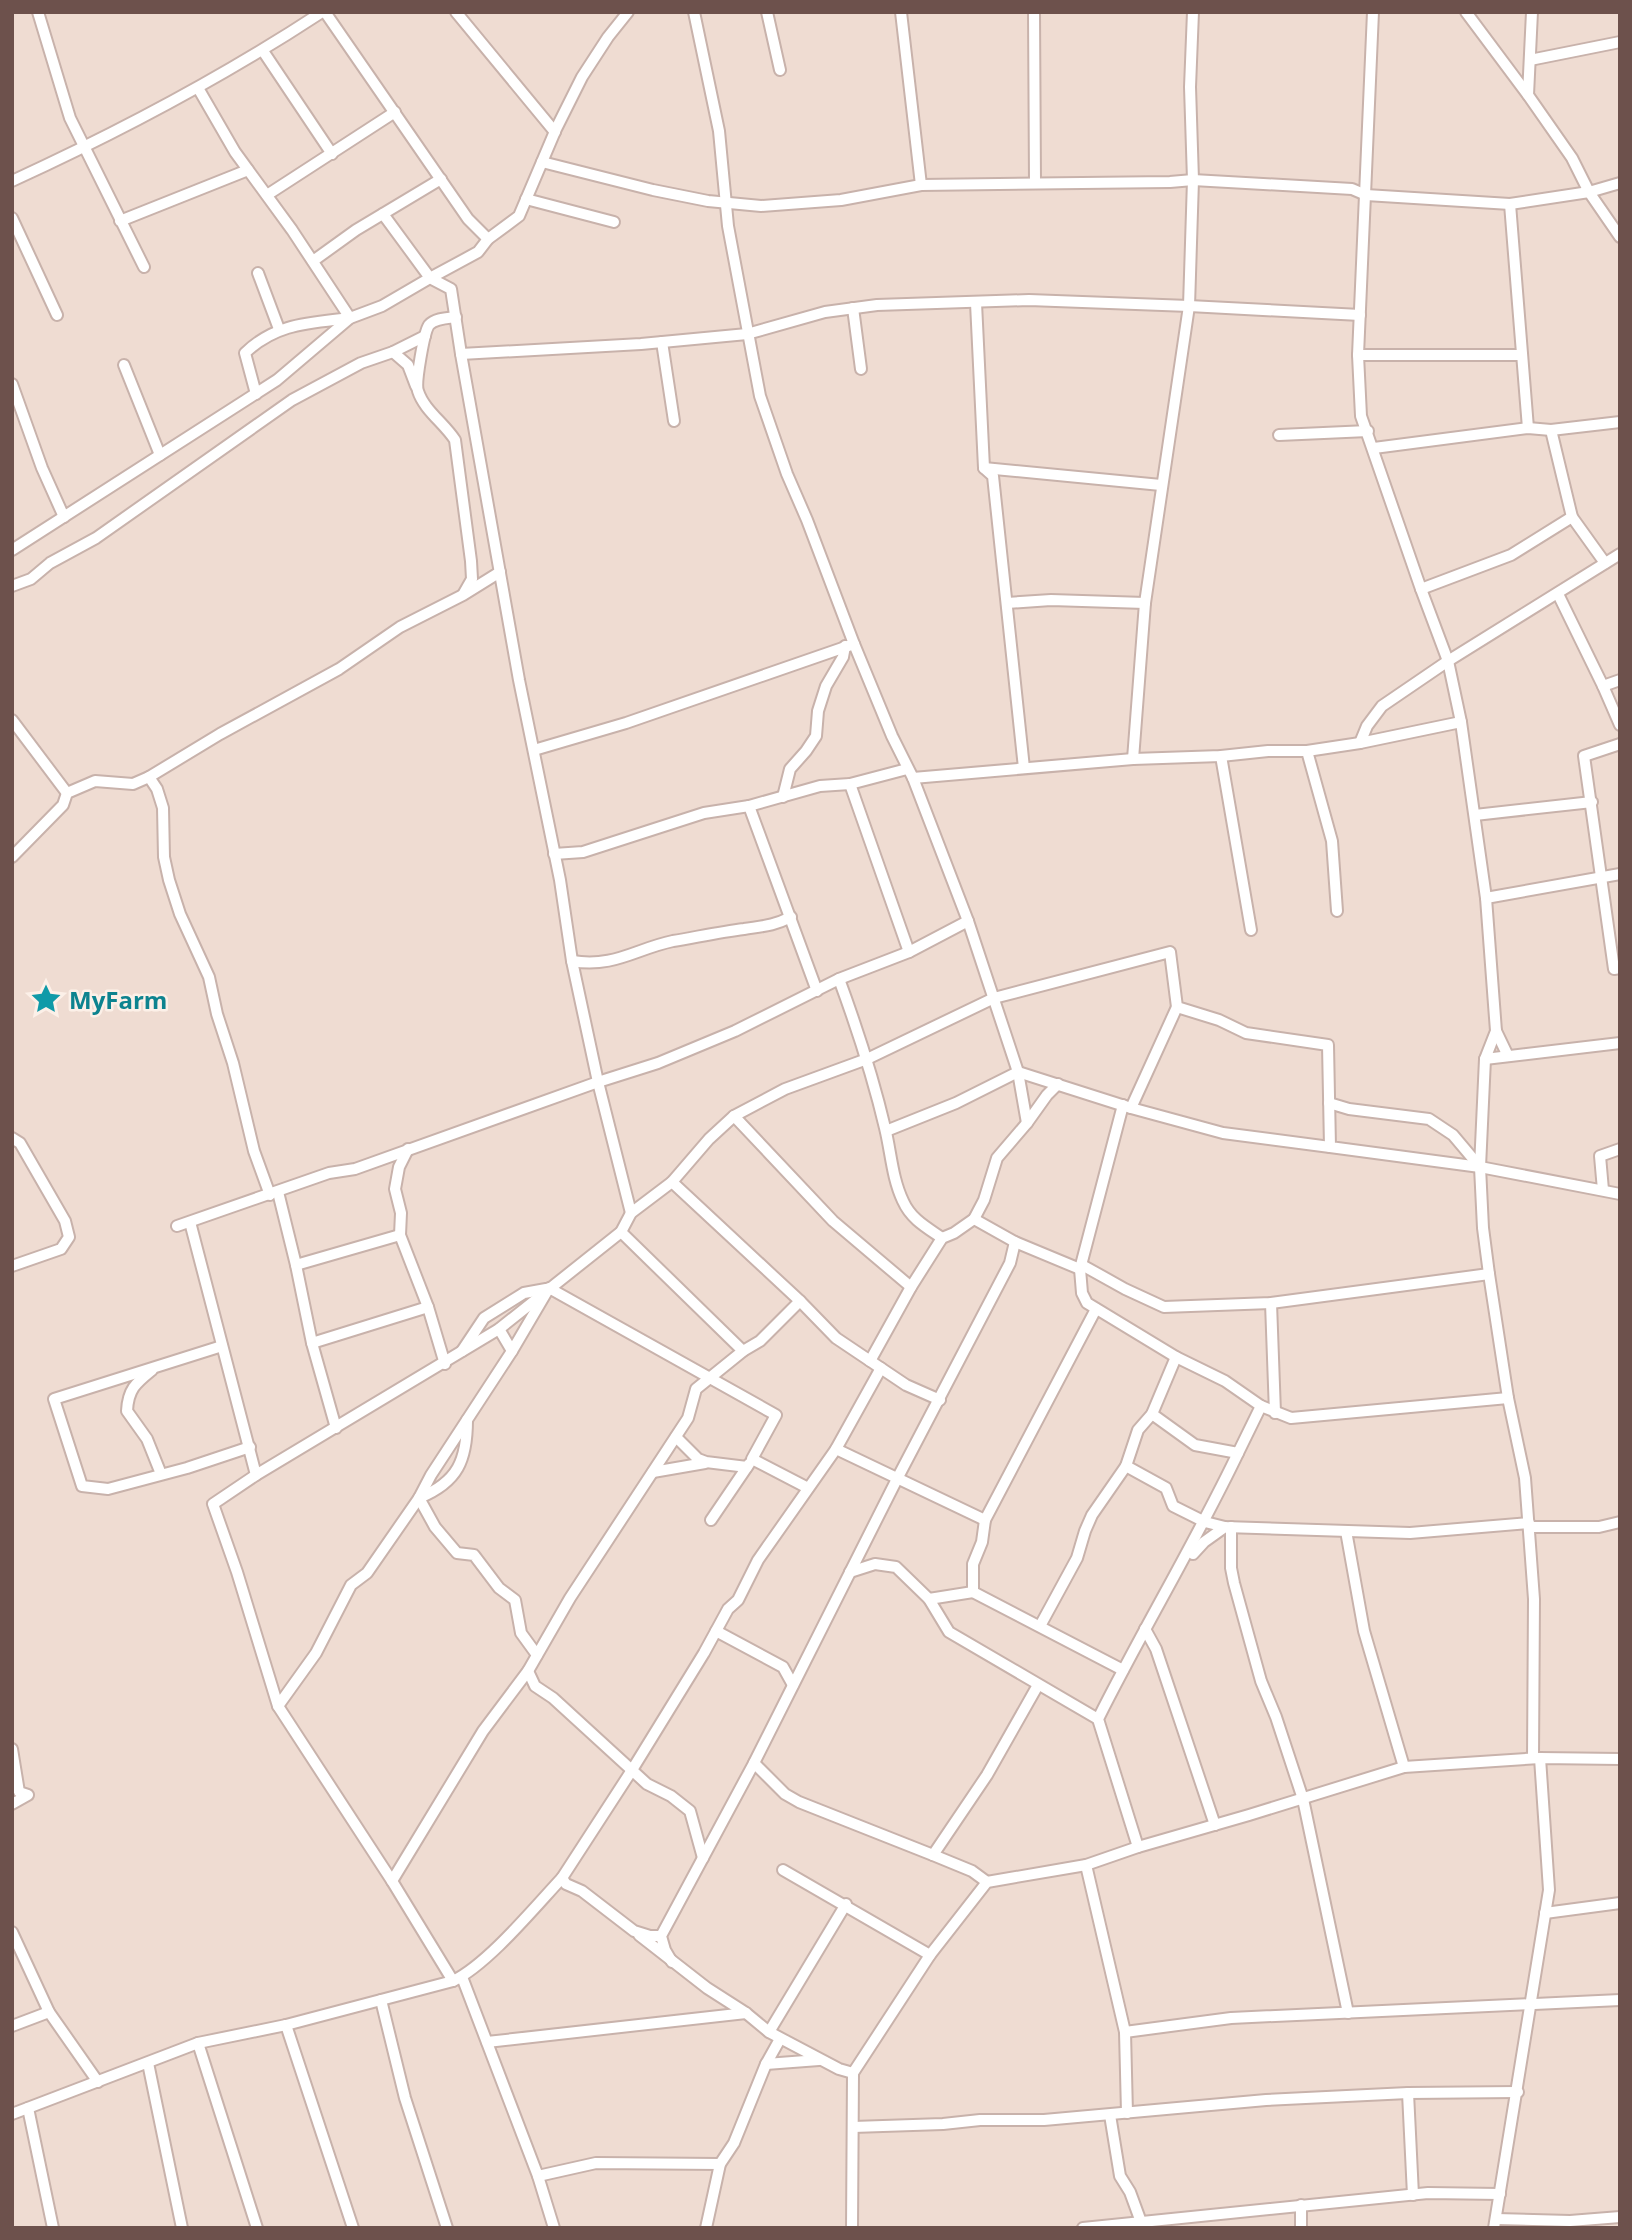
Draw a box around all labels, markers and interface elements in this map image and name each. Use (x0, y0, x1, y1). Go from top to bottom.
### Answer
place icon: MyFarm (29, 982, 63, 1016)
place label: MyFarm (69, 983, 167, 1016)

